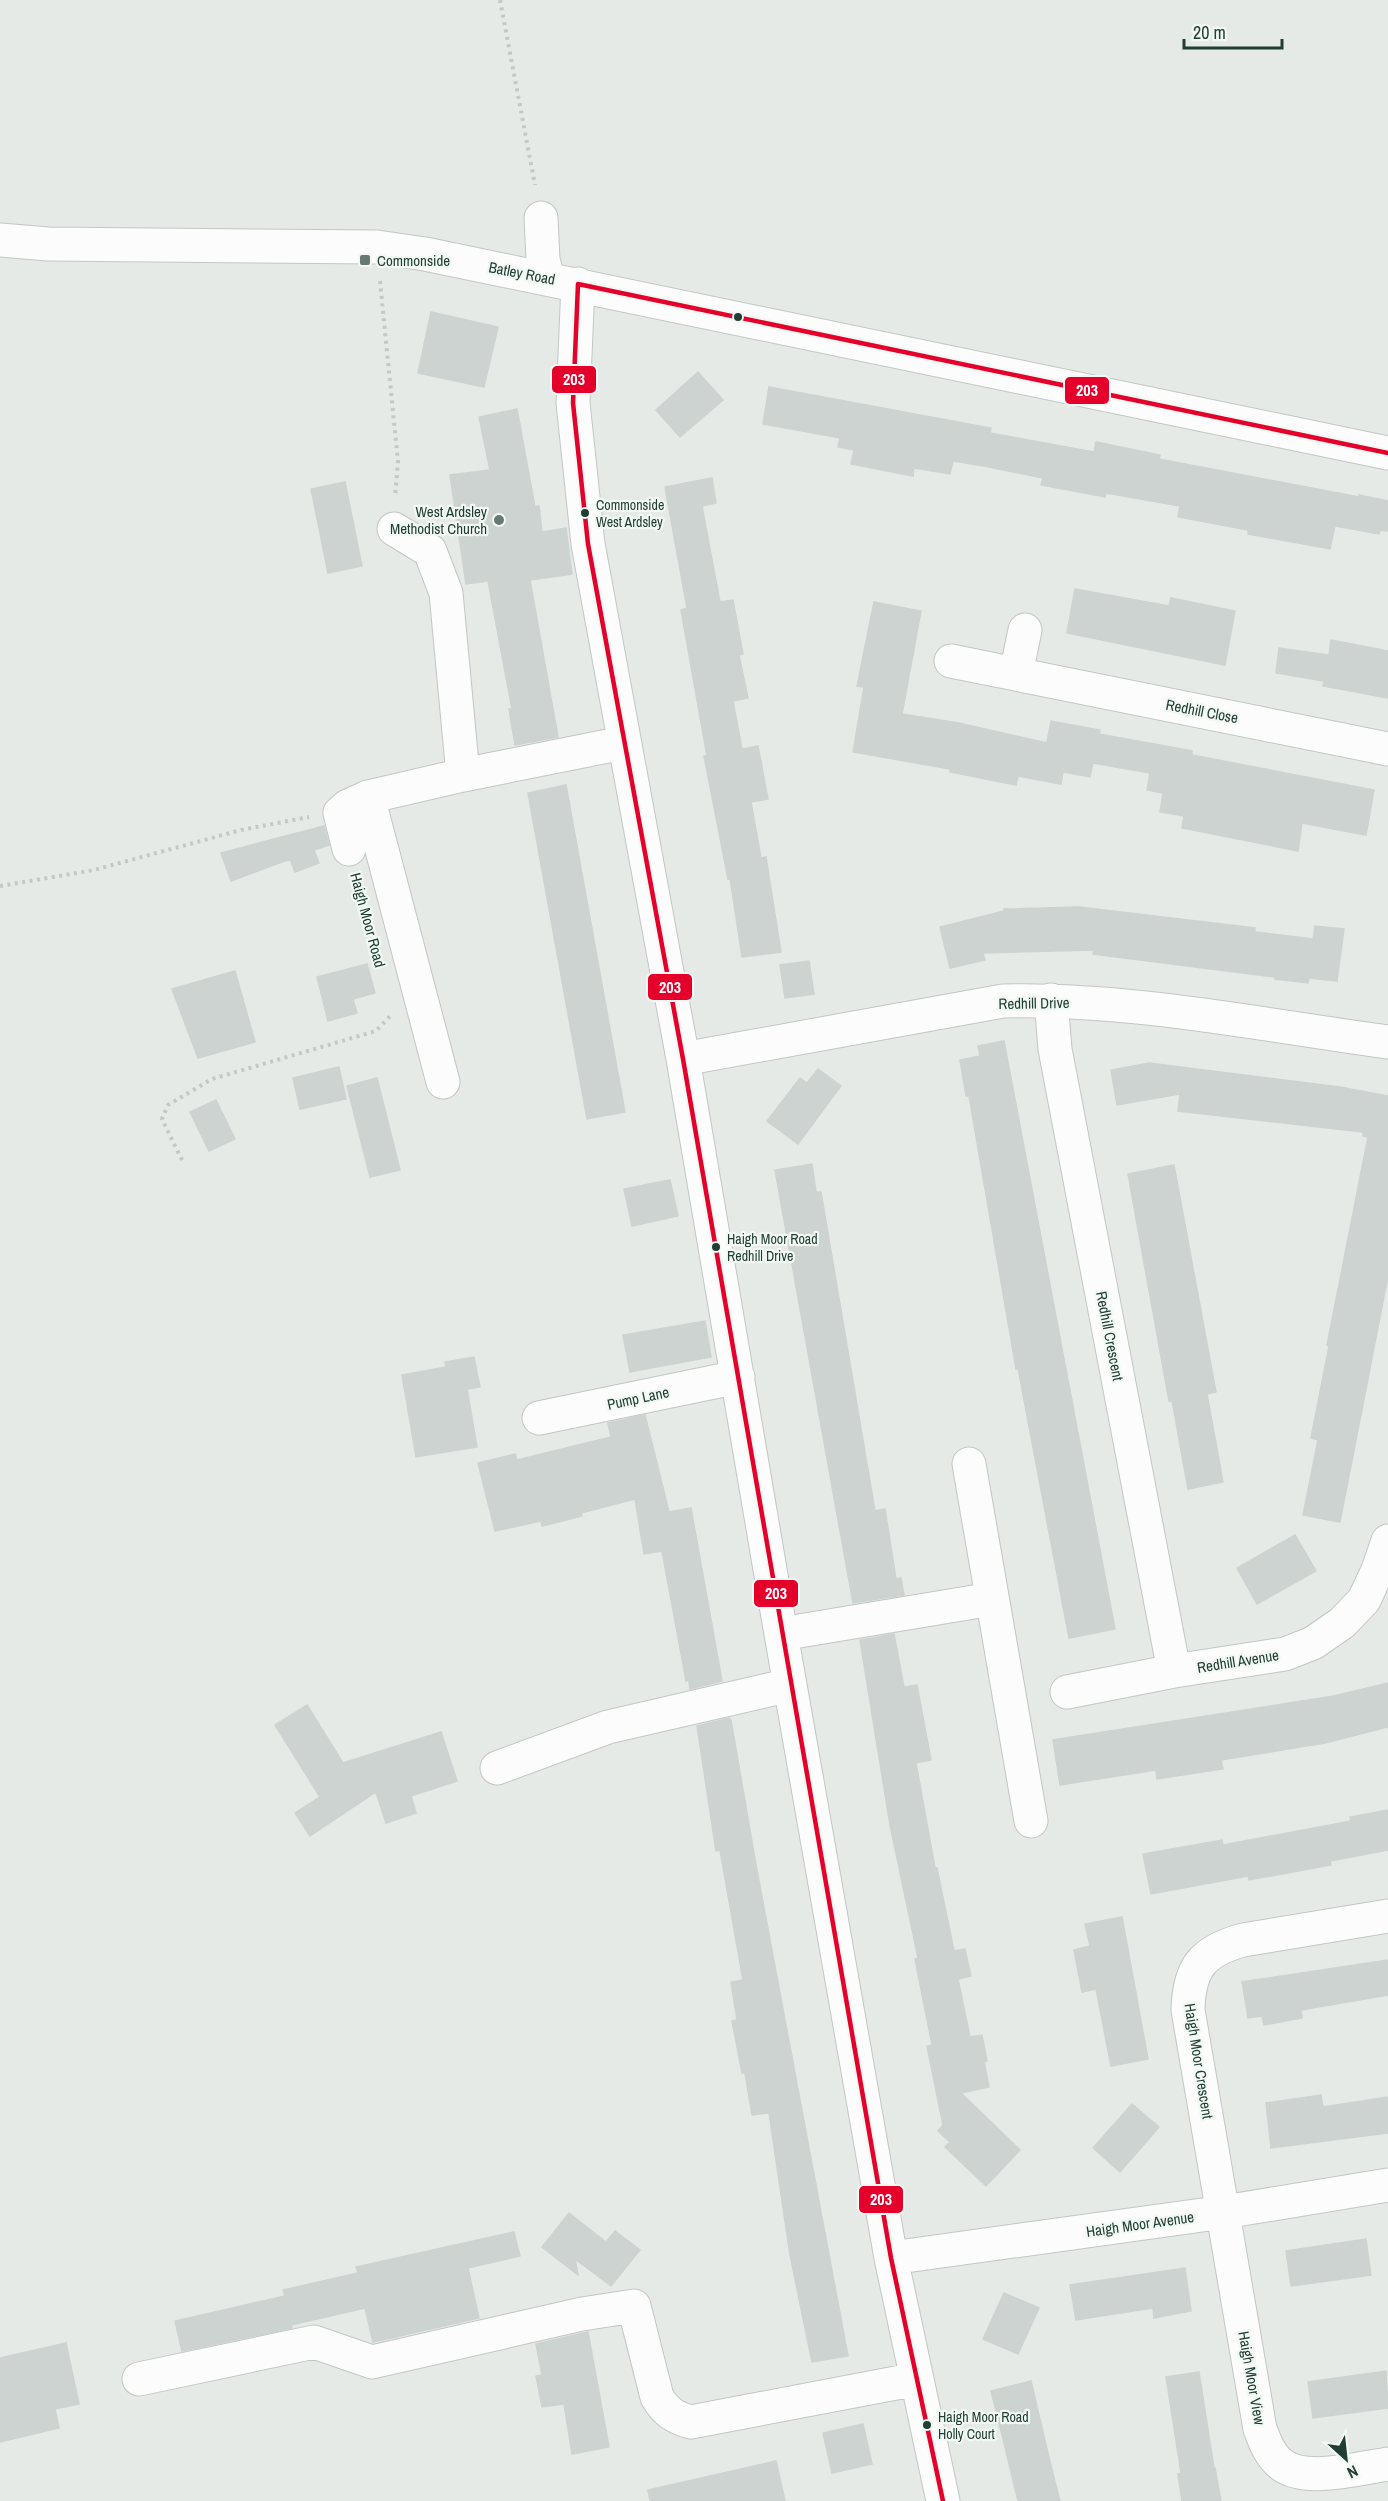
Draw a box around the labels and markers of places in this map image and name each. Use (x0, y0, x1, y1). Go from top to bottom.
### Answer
place label: Commonside (377, 250, 450, 271)
marker: Commonside (358, 253, 372, 267)
unlabelled marker (732, 311, 744, 323)
place label: Commonside West Ardsley (596, 496, 664, 531)
place label: West Ardsley Methodist Church (390, 501, 488, 539)
marker: Commonside West Ardsley (579, 507, 591, 519)
marker: West Ardsley Methodist Church (492, 513, 506, 527)
place label: Haigh Moor Road Redhill Drive (727, 1230, 818, 1265)
marker: Haigh Moor Road Redhill Drive (710, 1241, 722, 1253)
place label: Haigh Moor Road Holly Court (938, 2408, 1029, 2443)
marker: Haigh Moor Road Holly Court (921, 2419, 933, 2431)

